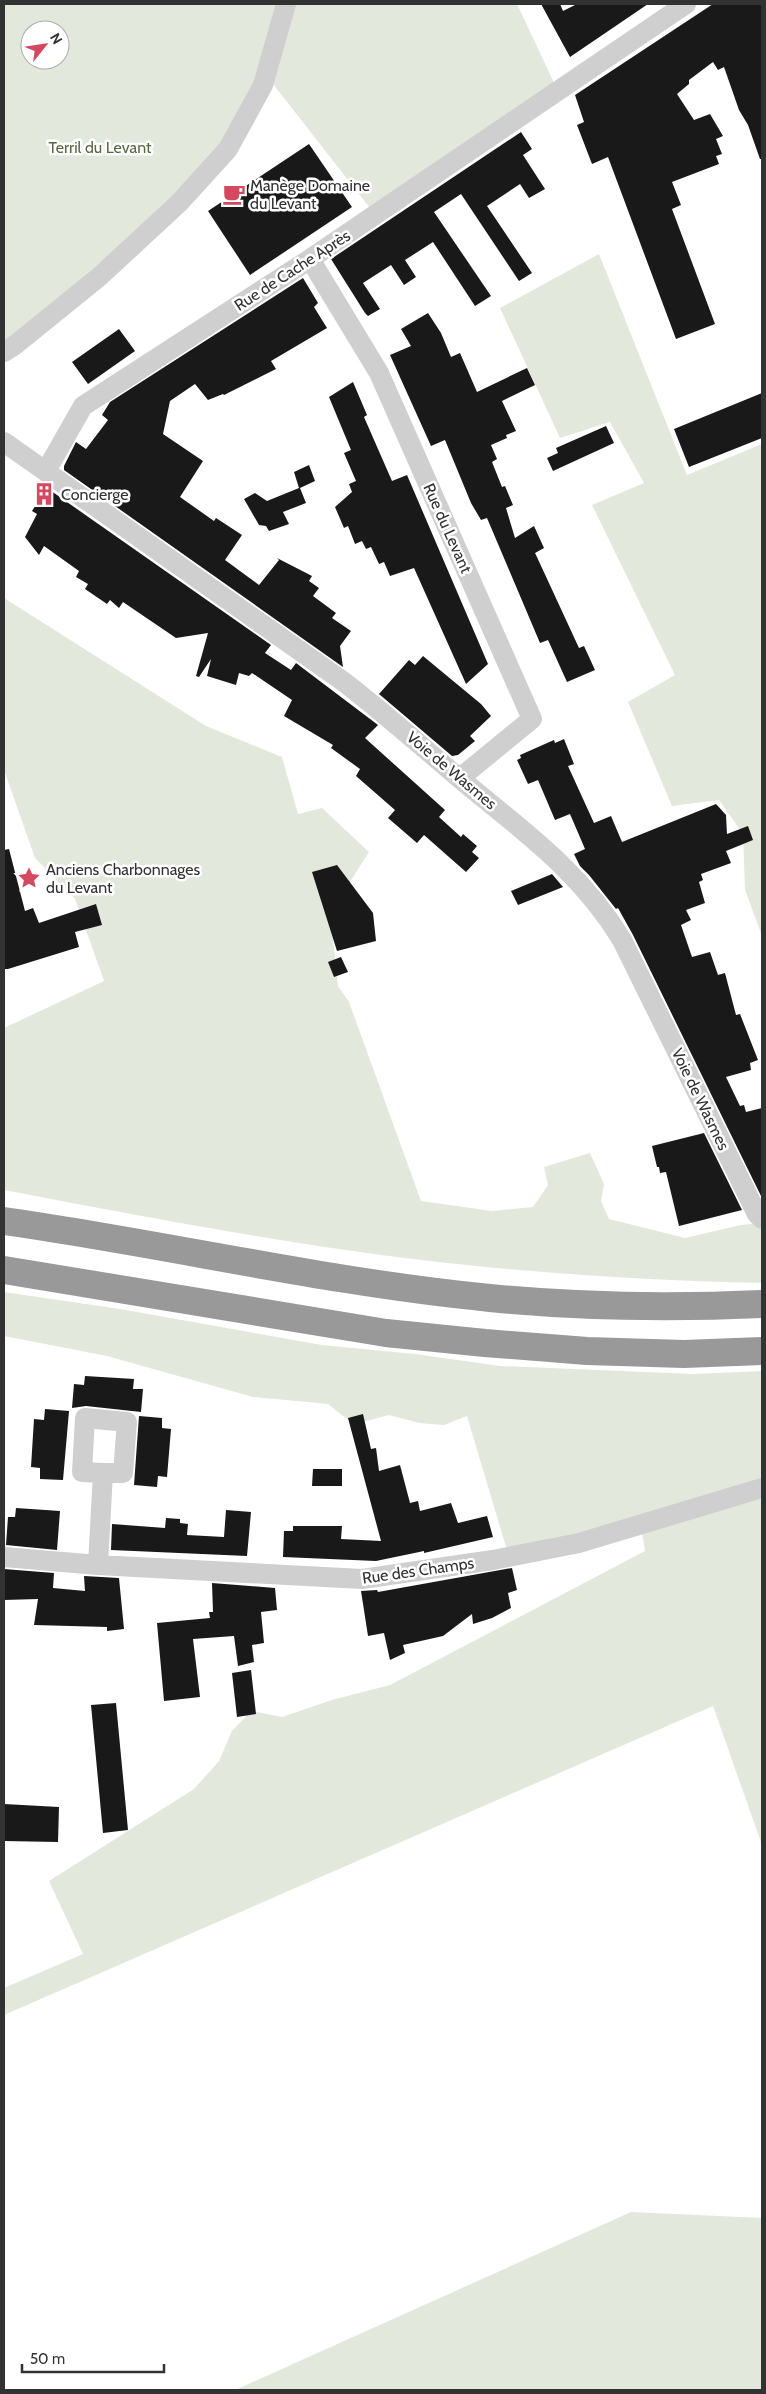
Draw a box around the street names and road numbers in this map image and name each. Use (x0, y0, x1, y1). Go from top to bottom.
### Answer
street label: Rue de Cache Après (231, 226, 354, 315)
street label: Rue du Levant (419, 480, 476, 577)
street label: Voie de Wasmes (403, 727, 501, 814)
street label: Voie de Wasmes (668, 1045, 734, 1154)
street label: Rue des Champs (361, 1553, 476, 1588)

